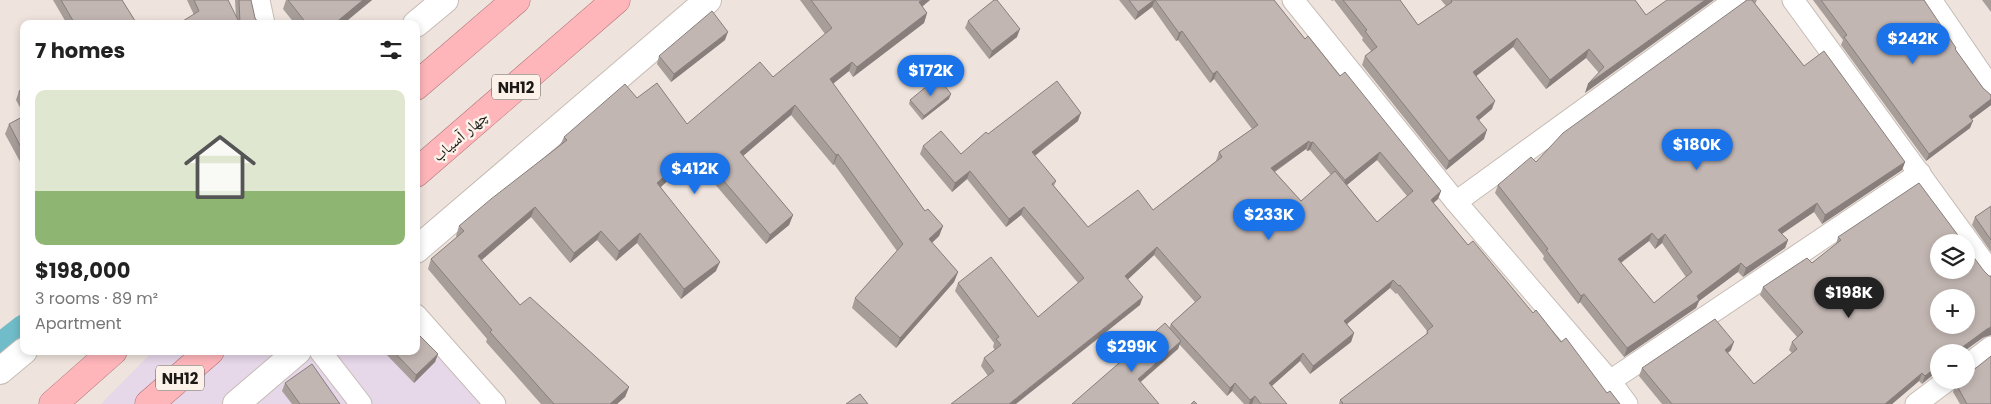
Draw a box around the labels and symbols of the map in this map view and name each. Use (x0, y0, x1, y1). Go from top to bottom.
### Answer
pin: $242K (1878, 22, 1948, 65)
pin: $172K (896, 54, 966, 97)
road number: NH12 (492, 74, 540, 100)
street label: چهار آسیاب (427, 105, 493, 167)
pin: $180K (1662, 128, 1732, 171)
pin: $412K (660, 152, 730, 195)
pin: $233K (1234, 198, 1304, 241)
pin: $198K (1814, 276, 1884, 319)
pin: $299K (1097, 330, 1167, 373)
road number: NH12 (156, 366, 204, 390)

